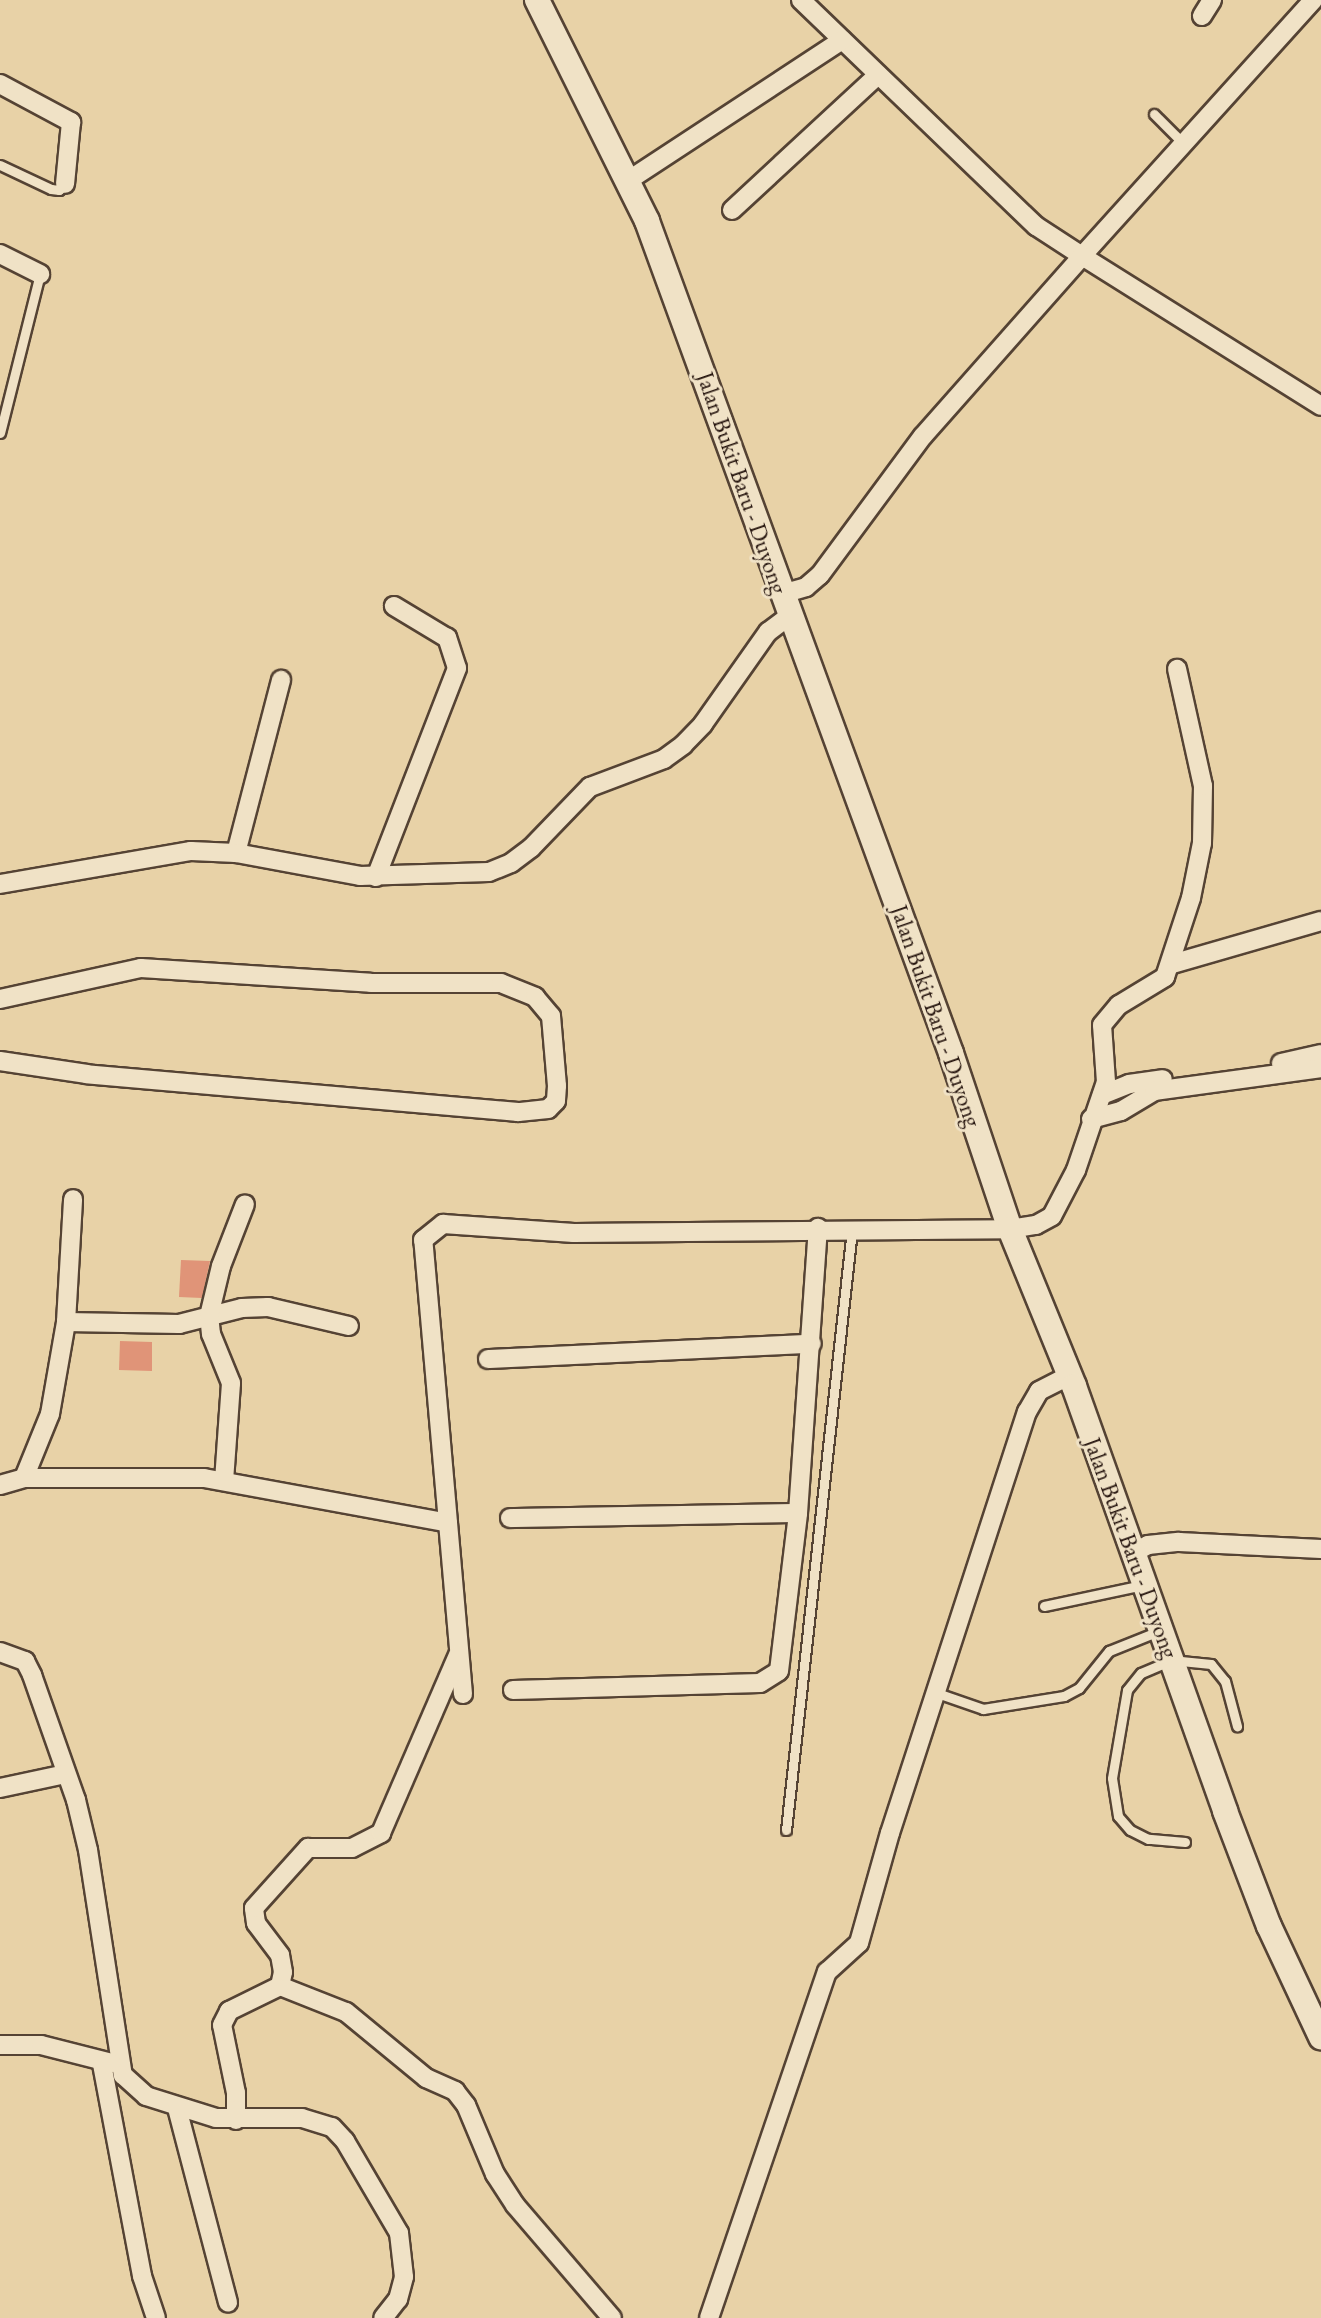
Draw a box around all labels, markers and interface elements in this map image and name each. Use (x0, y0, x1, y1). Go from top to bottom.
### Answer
street label: Jalan Bukit Baru - Duyong (691, 368, 793, 598)
street label: Jalan Bukit Baru - Duyong (885, 901, 987, 1131)
street label: Jalan Bukit Baru - Duyong (1078, 1434, 1184, 1662)

